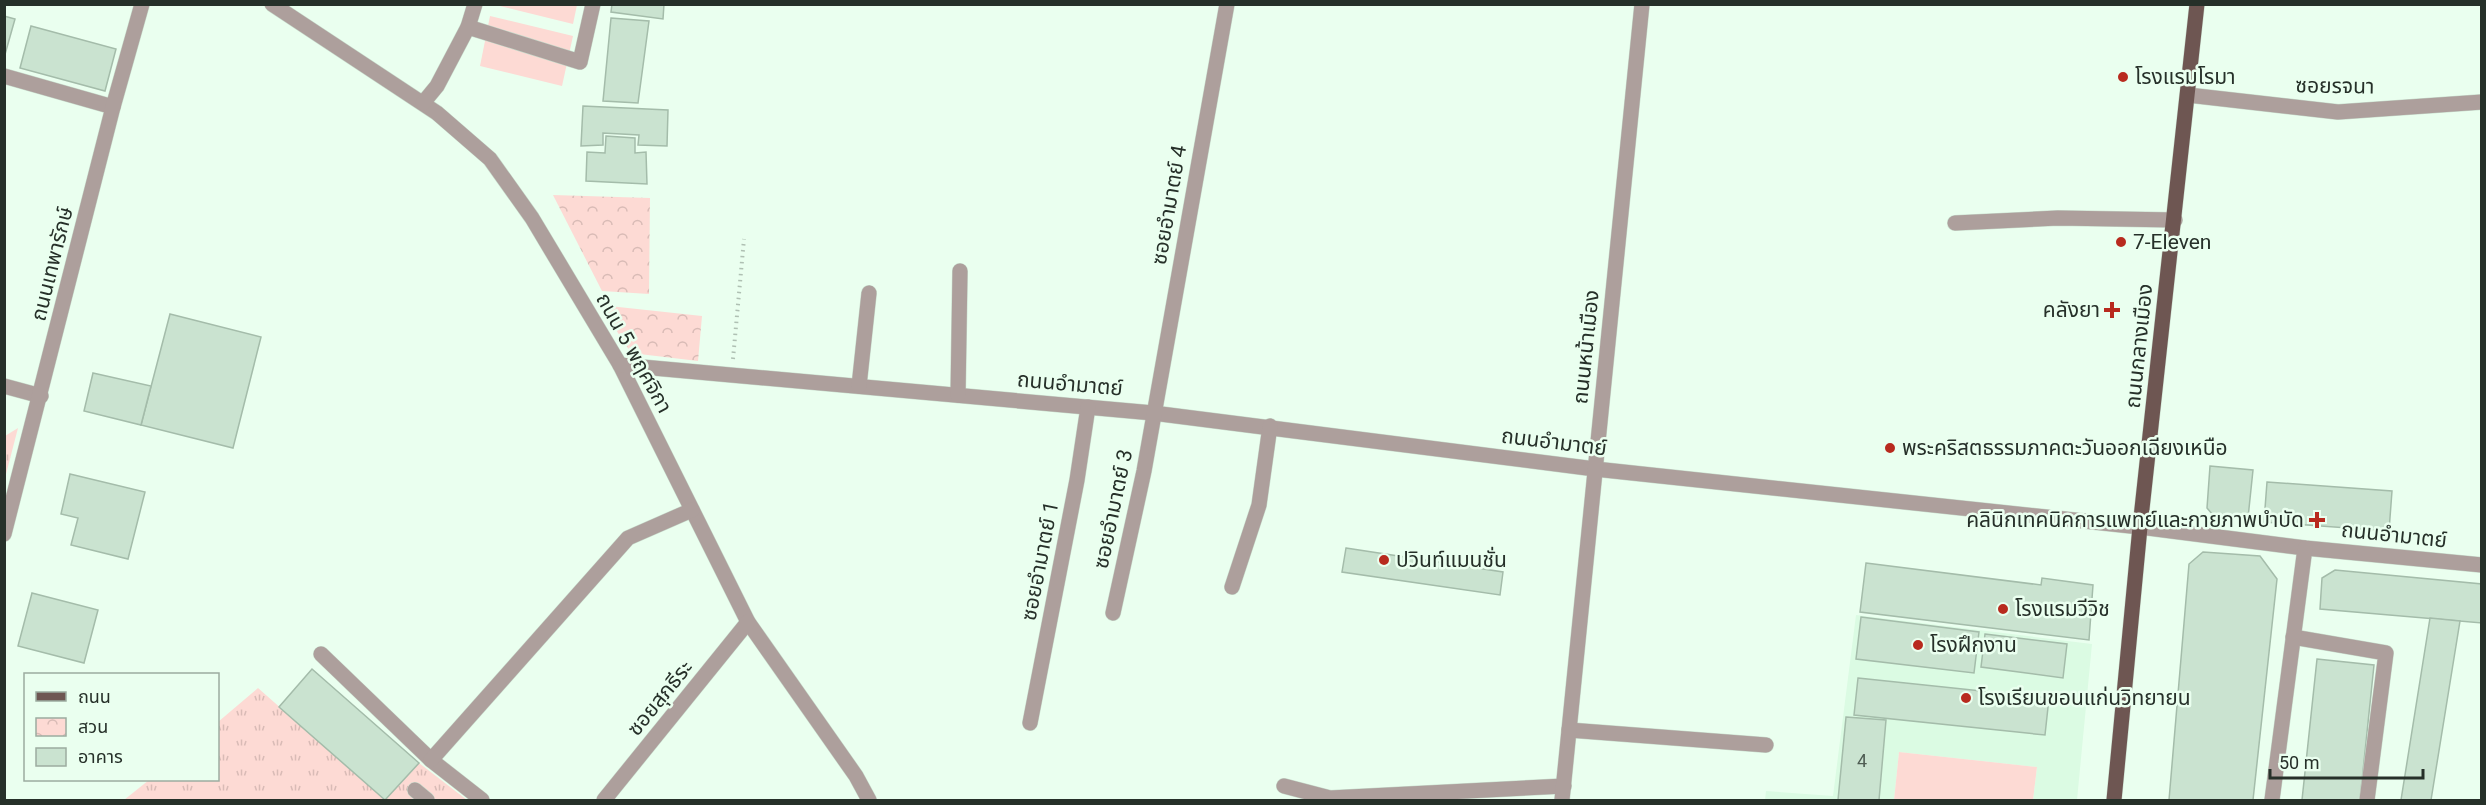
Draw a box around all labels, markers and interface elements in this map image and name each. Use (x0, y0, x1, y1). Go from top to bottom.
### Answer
place label: โรงแรมโรมา (2135, 65, 2236, 89)
marker: โรงแรมโรมา (2116, 70, 2130, 84)
street label: ซอยรจนา (2295, 73, 2375, 99)
street label: ซอยอำมาตย์ 4 (1147, 143, 1191, 267)
street label: ถนนเทพารักษ์ (26, 204, 78, 324)
place label: 7-Eleven (2133, 230, 2211, 254)
marker: 7-Eleven (2114, 235, 2128, 249)
street label: ถนนกลางเมือง (2121, 282, 2157, 410)
street label: ถนน 5 พฤศจิกา (591, 289, 677, 417)
street label: ถนนหน้าเมือง (1568, 289, 1604, 405)
place label: คลังยา (2043, 298, 2100, 322)
marker: คลังยา (2105, 303, 2119, 317)
street label: ถนนอำมาตย์ (1016, 367, 1124, 401)
street label: ถนนอำมาตย์ (1500, 424, 1608, 460)
place label: พระคริสตธรรมภาคตะวันออกเฉียงเหนือ (1902, 436, 2228, 460)
marker: พระคริสตธรรมภาคตะวันออกเฉียงเหนือ (1883, 441, 1897, 455)
street label: ซอยอำมาตย์ 3 (1089, 447, 1137, 571)
street label: ซอยอำมาตย์ 1 (1017, 499, 1063, 623)
place label: คลินิกเทคนิคการแพทย์และกายภาพบำบัด (1966, 508, 2304, 532)
marker: คลินิกเทคนิคการแพทย์และกายภาพบำบัด (2308, 511, 2326, 529)
street label: ถนนอำมาตย์ (2340, 518, 2448, 553)
place label: ปวินท์แมนชั่น (1396, 546, 1507, 572)
marker: ปวินท์แมนชั่น (1377, 553, 1391, 567)
place label: โรงแรมวีวิช (2015, 597, 2110, 621)
marker: โรงแรมวีวิช (1996, 602, 2010, 616)
place label: โรงฝึกงาน (1930, 633, 2017, 657)
marker: โรงฝึกงาน (1911, 638, 1925, 652)
street label: ซอยสุภธีระ (622, 656, 698, 741)
legend (24, 673, 219, 781)
text: ถนน (78, 686, 111, 707)
place label: โรงเรียนขอนแก่นวิทยายน (1978, 686, 2191, 710)
marker: โรงเรียนขอนแก่นวิทยายน (1959, 691, 1973, 705)
text: สวน (78, 716, 108, 737)
scale bar (2270, 742, 2423, 780)
text: อาคาร (78, 746, 123, 767)
house number: 4 (1857, 750, 1867, 771)
text: 50 m (2279, 752, 2319, 773)

